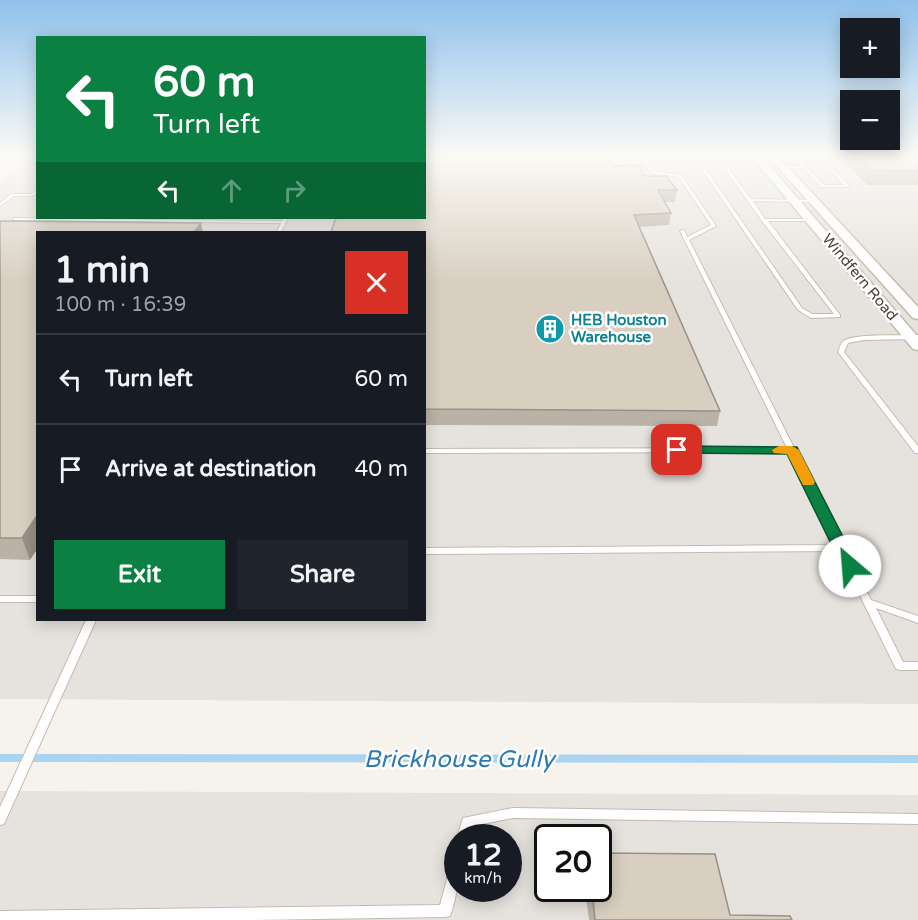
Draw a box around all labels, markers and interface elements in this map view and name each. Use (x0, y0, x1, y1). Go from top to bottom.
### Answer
map controls (840, 18, 900, 150)
button: + (840, 18, 900, 78)
text: 60 m (153, 57, 255, 108)
icon: left (54, 60, 132, 138)
button: − (840, 90, 900, 150)
text: Turn left (153, 108, 260, 141)
icon: left (152, 174, 185, 207)
icon: ahead (215, 174, 248, 207)
icon: right (278, 174, 311, 207)
street label: Windfern Road (819, 230, 901, 324)
text: 1 min (54, 249, 150, 292)
button: close (345, 251, 408, 314)
text: 100 m · 16:39 (54, 293, 186, 317)
place label: HEB Houston Warehouse (571, 311, 667, 346)
building icon: HEB Houston Warehouse (534, 313, 566, 345)
icon: left (54, 363, 87, 396)
text: Turn left (105, 366, 193, 392)
text: 60 m (354, 366, 408, 392)
pin (651, 424, 702, 475)
icon: arrive (660, 433, 693, 466)
icon: arrive (54, 453, 87, 486)
text: Arrive at destination (105, 456, 316, 482)
text: 40 m (354, 456, 408, 482)
position arrow (818, 534, 882, 598)
button: Exit (54, 540, 225, 609)
button: Share (237, 540, 408, 609)
water label: Brickhouse Gully (364, 745, 557, 774)
speed limit sign: 20 (534, 824, 612, 902)
text: 12 (464, 837, 502, 874)
text: km/h (464, 869, 502, 887)

